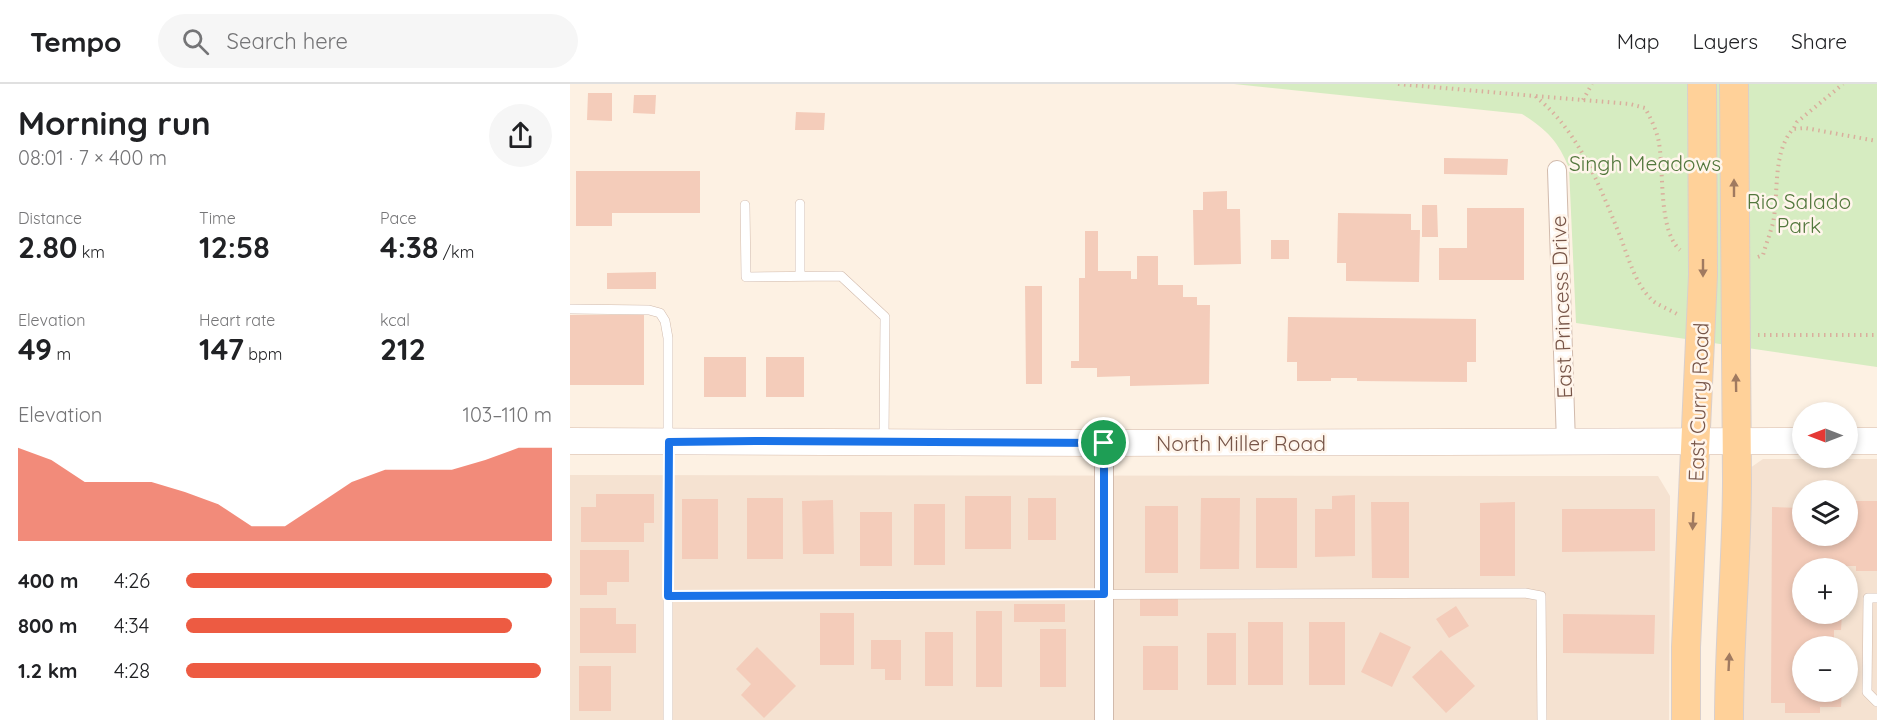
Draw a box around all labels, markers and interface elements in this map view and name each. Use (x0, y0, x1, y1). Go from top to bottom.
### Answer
search box (158, 14, 578, 68)
text: Tempo (30, 24, 122, 59)
icon: search (179, 25, 212, 58)
text: Search here (227, 27, 348, 55)
text: Map (1617, 28, 1660, 54)
text: Layers (1693, 28, 1758, 54)
text: Share (1791, 28, 1847, 54)
text: Morning run (18, 102, 211, 143)
button: share (489, 104, 552, 167)
text: 08:01 · 7 × 400 m (18, 145, 167, 170)
park label: Singh Meadows (1569, 150, 1721, 176)
one-way arrow (1729, 178, 1739, 197)
park label: Rio Salado Park (1747, 188, 1851, 238)
text: Distance (18, 208, 82, 228)
text: Time (199, 208, 236, 228)
text: Pace (380, 208, 416, 228)
street label: East Princess Drive (1545, 215, 1577, 399)
text: 2.80 (18, 228, 77, 266)
text: 12:58 (199, 228, 270, 266)
text: 4:38 (380, 228, 438, 266)
text: km (77, 242, 105, 262)
text: /km (438, 242, 474, 262)
one-way arrow (1698, 259, 1707, 278)
text: Elevation (18, 310, 85, 330)
text: Heart rate (199, 310, 275, 330)
text: kcal (380, 310, 410, 330)
street label: East Curry Road (1682, 322, 1714, 482)
text: 49 (18, 330, 52, 368)
text: 147 (199, 330, 244, 368)
text: 212 (380, 330, 426, 368)
text: m (52, 344, 71, 364)
text: bpm (244, 344, 282, 364)
one-way arrow (1731, 373, 1740, 392)
text: Elevation (18, 402, 102, 427)
text: 103–110 m (463, 402, 552, 427)
north arrow (1792, 402, 1858, 468)
map controls (1792, 402, 1858, 702)
pin (1078, 417, 1129, 468)
icon: arrive (1087, 426, 1120, 459)
street label: North Miller Road (1156, 430, 1326, 456)
button: layers (1792, 480, 1858, 546)
one-way arrow (1688, 511, 1697, 530)
button: + (1792, 558, 1858, 624)
text: 400 m (18, 568, 78, 593)
text: 4:26 (114, 568, 150, 593)
text: 800 m (18, 613, 78, 638)
text: 4:34 (114, 613, 149, 638)
button: − (1792, 636, 1858, 702)
one-way arrow (1725, 652, 1734, 671)
text: 1.2 km (18, 658, 78, 683)
text: 4:28 (114, 658, 150, 683)

